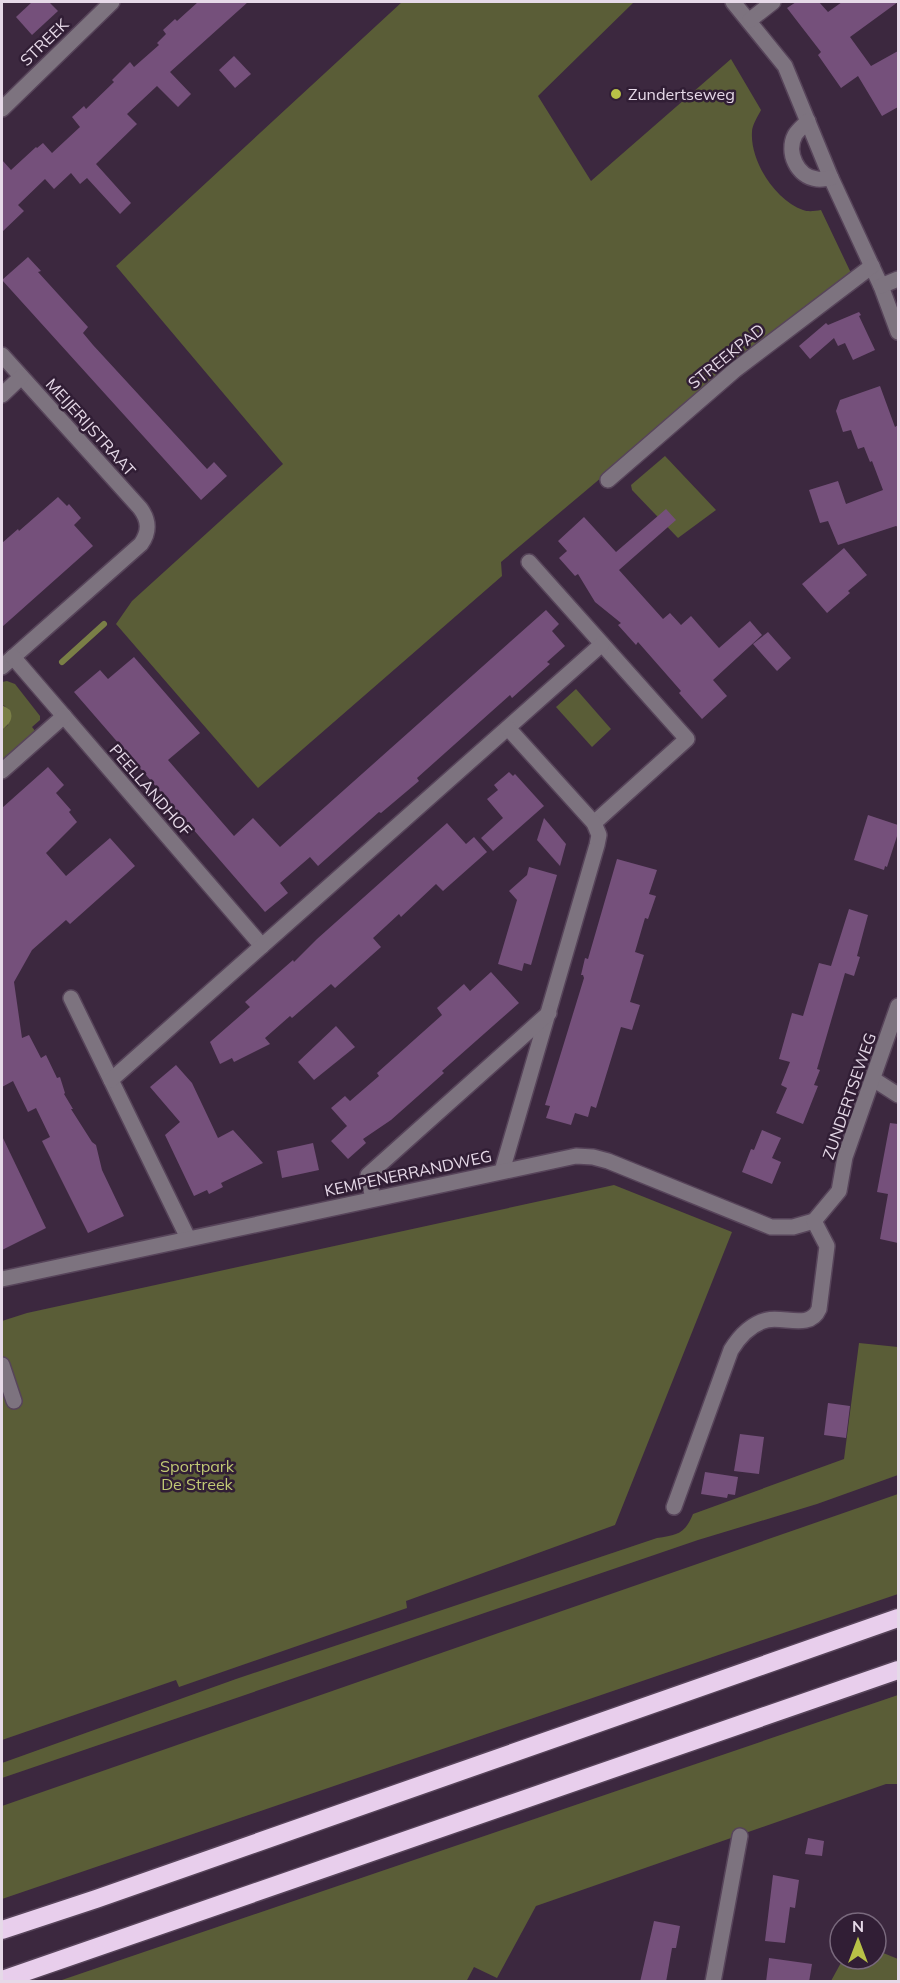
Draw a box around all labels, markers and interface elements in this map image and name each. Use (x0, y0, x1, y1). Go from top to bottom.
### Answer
street label: STREEK (16, 14, 73, 70)
place label: Zundertseweg (628, 84, 735, 104)
marker: Zundertseweg (609, 87, 623, 101)
street label: STREEKPAD (684, 319, 768, 393)
street label: MEIJERIJSTRAAT (42, 374, 140, 480)
street label: PEELLANDHOF (106, 740, 196, 840)
street label: ZUNDERTSEWEG (818, 1030, 880, 1162)
street label: KEMPENERRANDWEG (322, 1145, 494, 1201)
park label: Sportpark De Streek (160, 1456, 235, 1494)
north arrow (828, 1911, 888, 1971)
text: N (852, 1916, 864, 1936)

